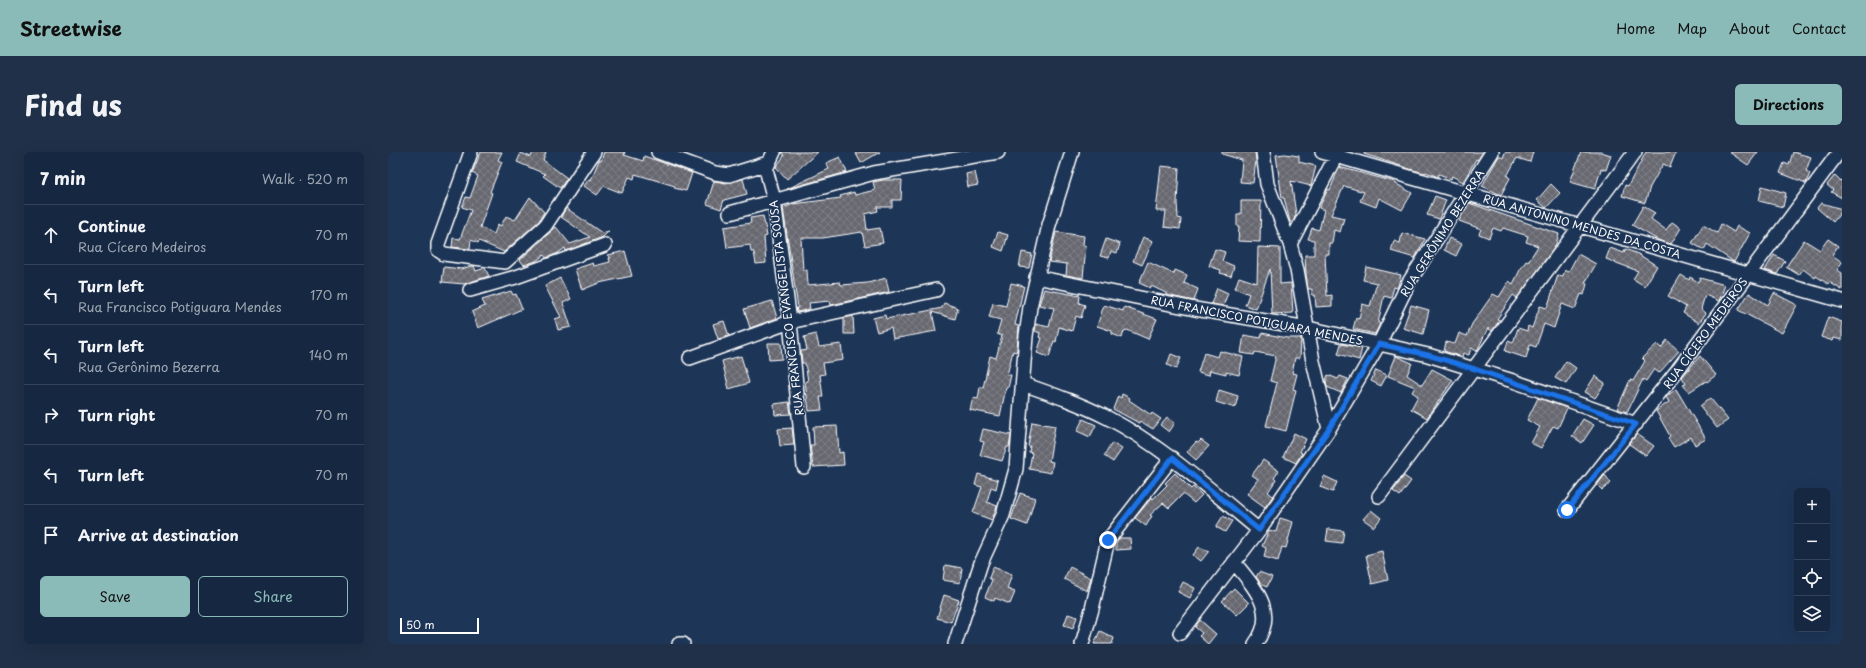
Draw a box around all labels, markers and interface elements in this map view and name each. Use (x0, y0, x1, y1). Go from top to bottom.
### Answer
text: Streetwise (20, 14, 122, 42)
text: Home (1616, 18, 1655, 39)
text: Map (1677, 18, 1707, 39)
text: About (1729, 18, 1770, 39)
text: Contact (1792, 18, 1846, 39)
text: Find us (24, 83, 122, 126)
button: Directions (1735, 84, 1842, 125)
text: 7 min (40, 165, 86, 191)
street label: RUA GERÔNIMO BEZERRA (1396, 166, 1489, 300)
text: Walk · 520 m (262, 169, 348, 188)
street label: RUA ANTONINO MENDES DA COSTA (1481, 190, 1683, 262)
street label: RUA FRANCISCO EVANGELISTA SOUSA (764, 199, 808, 417)
text: Continue (78, 214, 146, 237)
icon: ahead (40, 224, 62, 246)
text: 70 m (315, 225, 348, 244)
text: Rua Cícero Medeiros (78, 237, 206, 256)
text: Turn left (78, 274, 144, 297)
street label: RUA CÍCERO MEDEIROS (1659, 274, 1751, 392)
icon: left (40, 284, 62, 306)
text: 170 m (310, 285, 348, 304)
street label: RUA FRANCISCO POTIGUARA MENDES (1149, 291, 1365, 349)
text: Rua Francisco Potiguara Mendes (78, 297, 282, 316)
text: Turn left (78, 334, 144, 357)
icon: left (40, 344, 62, 366)
text: 140 m (309, 345, 348, 364)
text: Rua Gerônimo Bezerra (78, 357, 220, 376)
text: Turn right (78, 403, 155, 426)
icon: right (40, 404, 62, 426)
text: 70 m (315, 405, 348, 424)
text: Turn left (78, 463, 144, 486)
icon: left (40, 464, 62, 486)
text: 70 m (315, 465, 348, 484)
map controls (1794, 488, 1830, 632)
button: + (1794, 488, 1830, 524)
route start (1558, 501, 1576, 519)
text: Arrive at destination (78, 523, 239, 546)
icon: arrive (40, 524, 62, 546)
button: − (1794, 524, 1830, 560)
route end (1099, 531, 1117, 549)
button: locate (1794, 560, 1830, 596)
button: Save (40, 576, 190, 617)
button: Share (198, 576, 348, 617)
button: layers (1794, 596, 1830, 632)
scale bar (400, 616, 479, 635)
text: 50 m (406, 616, 435, 633)

